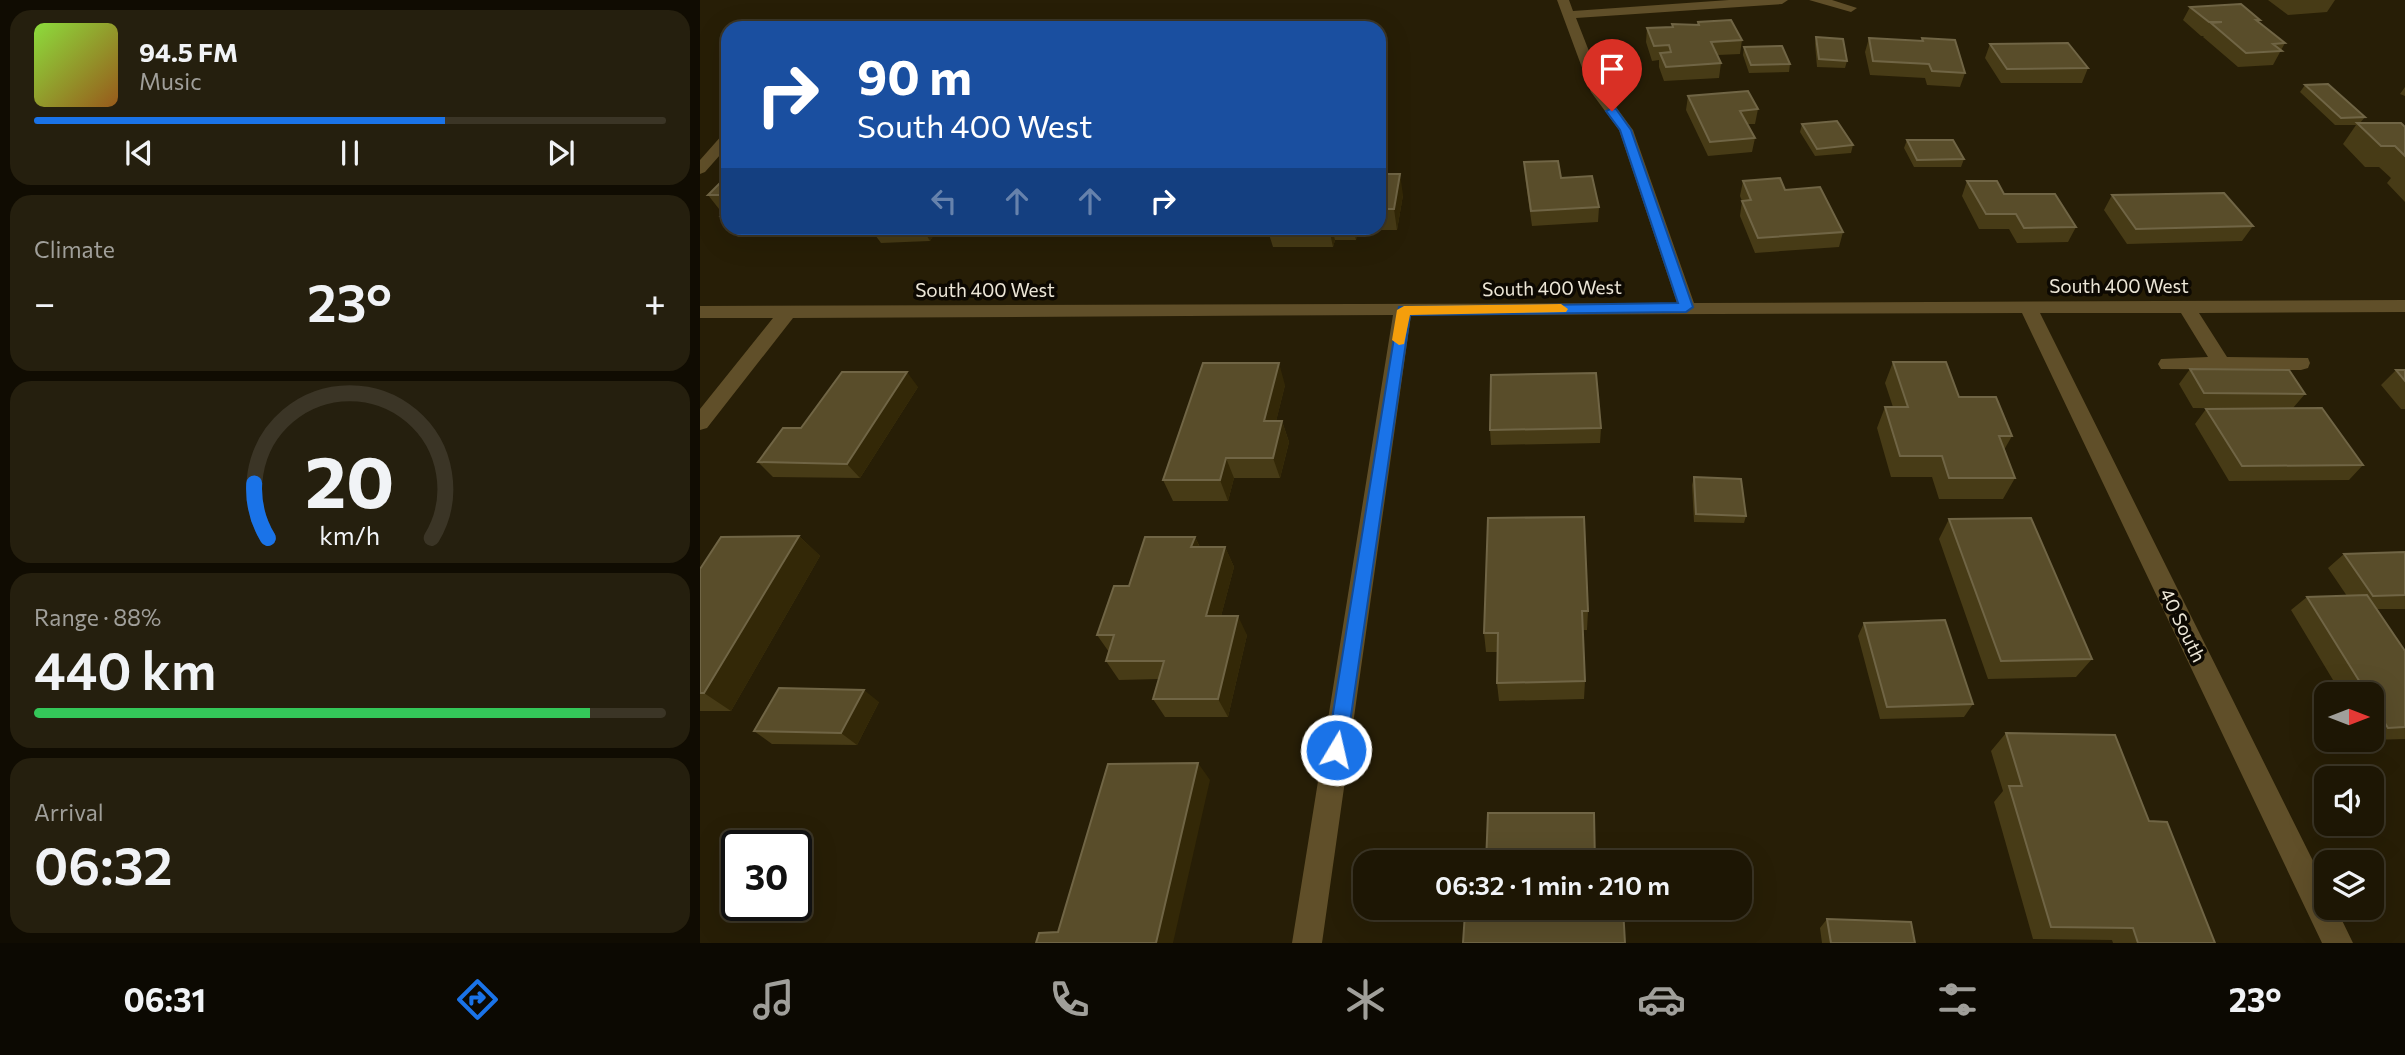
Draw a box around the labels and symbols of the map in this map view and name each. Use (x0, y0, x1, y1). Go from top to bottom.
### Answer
pin (1582, 39, 1642, 111)
street label: South 400 West (2049, 274, 2189, 297)
street label: South 400 West (1482, 275, 1622, 300)
street label: South 400 West (915, 278, 1055, 301)
street label: 40 South (2156, 584, 2211, 665)
north arrow (2314, 682, 2384, 752)
position arrow (1299, 713, 1373, 787)
speed limit sign: 30 (721, 830, 812, 921)

